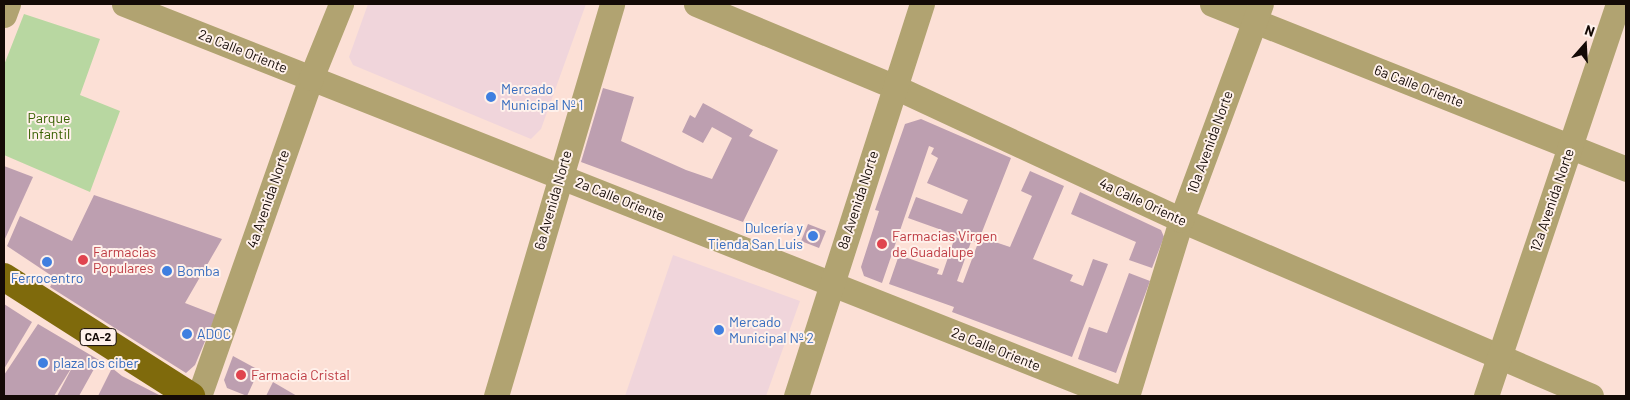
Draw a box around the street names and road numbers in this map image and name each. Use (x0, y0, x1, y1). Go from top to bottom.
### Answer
street label: 2a Calle Oriente (196, 26, 290, 76)
street label: 6a Calle Oriente (1372, 61, 1466, 111)
street label: 10a Avenida Norte (1184, 88, 1236, 196)
street label: 12a Avenida Norte (1527, 146, 1577, 254)
street label: 4a Avenida Norte (243, 148, 293, 250)
street label: 6a Avenida Norte (531, 148, 575, 252)
street label: 8a Avenida Norte (834, 149, 882, 251)
street label: 2a Calle Oriente (573, 174, 667, 224)
street label: 4a Calle Oriente (1097, 174, 1189, 230)
street label: 2a Calle Oriente (949, 324, 1043, 374)
road number: CA-2 (79, 328, 117, 347)

